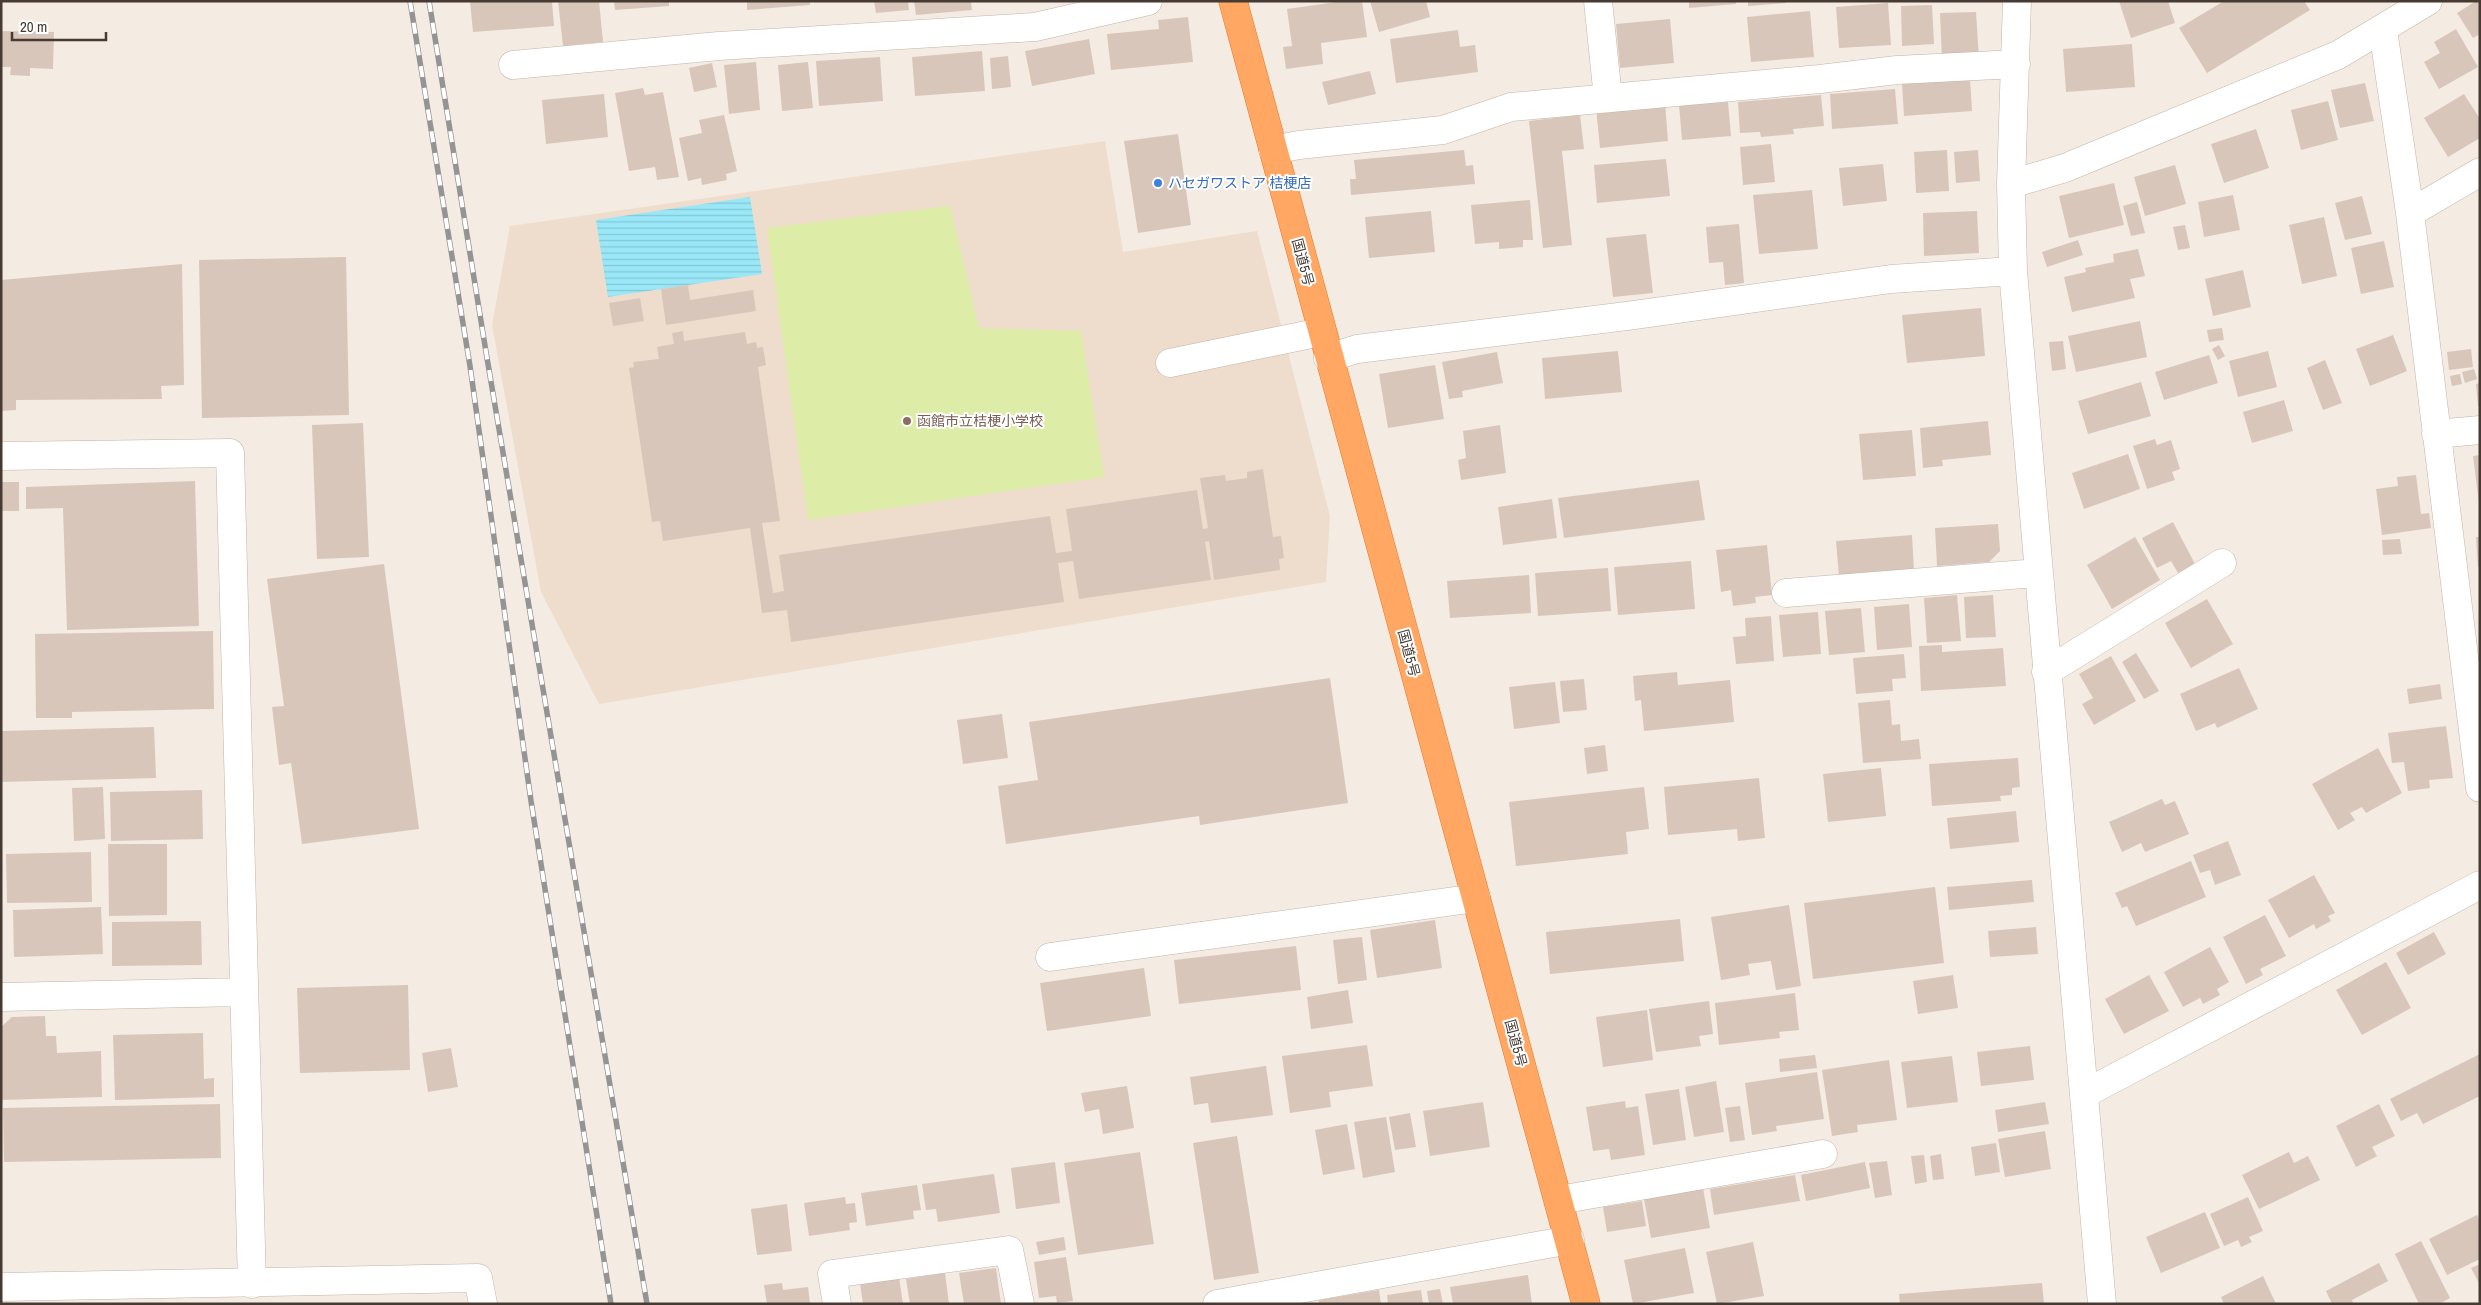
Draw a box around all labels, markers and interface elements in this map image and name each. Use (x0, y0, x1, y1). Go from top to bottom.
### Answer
scale bar (12, 10, 106, 42)
text: 20 m (20, 16, 47, 37)
place label: ハセガワストア 桔梗店 (1168, 174, 1311, 192)
marker: ハセガワストア 桔梗店 (1152, 177, 1164, 189)
street label: 国道5号 (1288, 236, 1318, 288)
place label: 函館市立桔梗小学校 (917, 412, 1043, 430)
marker: 函館市立桔梗小学校 (901, 415, 913, 427)
street label: 国道5号 (1394, 627, 1424, 679)
street label: 国道5号 (1501, 1017, 1531, 1069)

